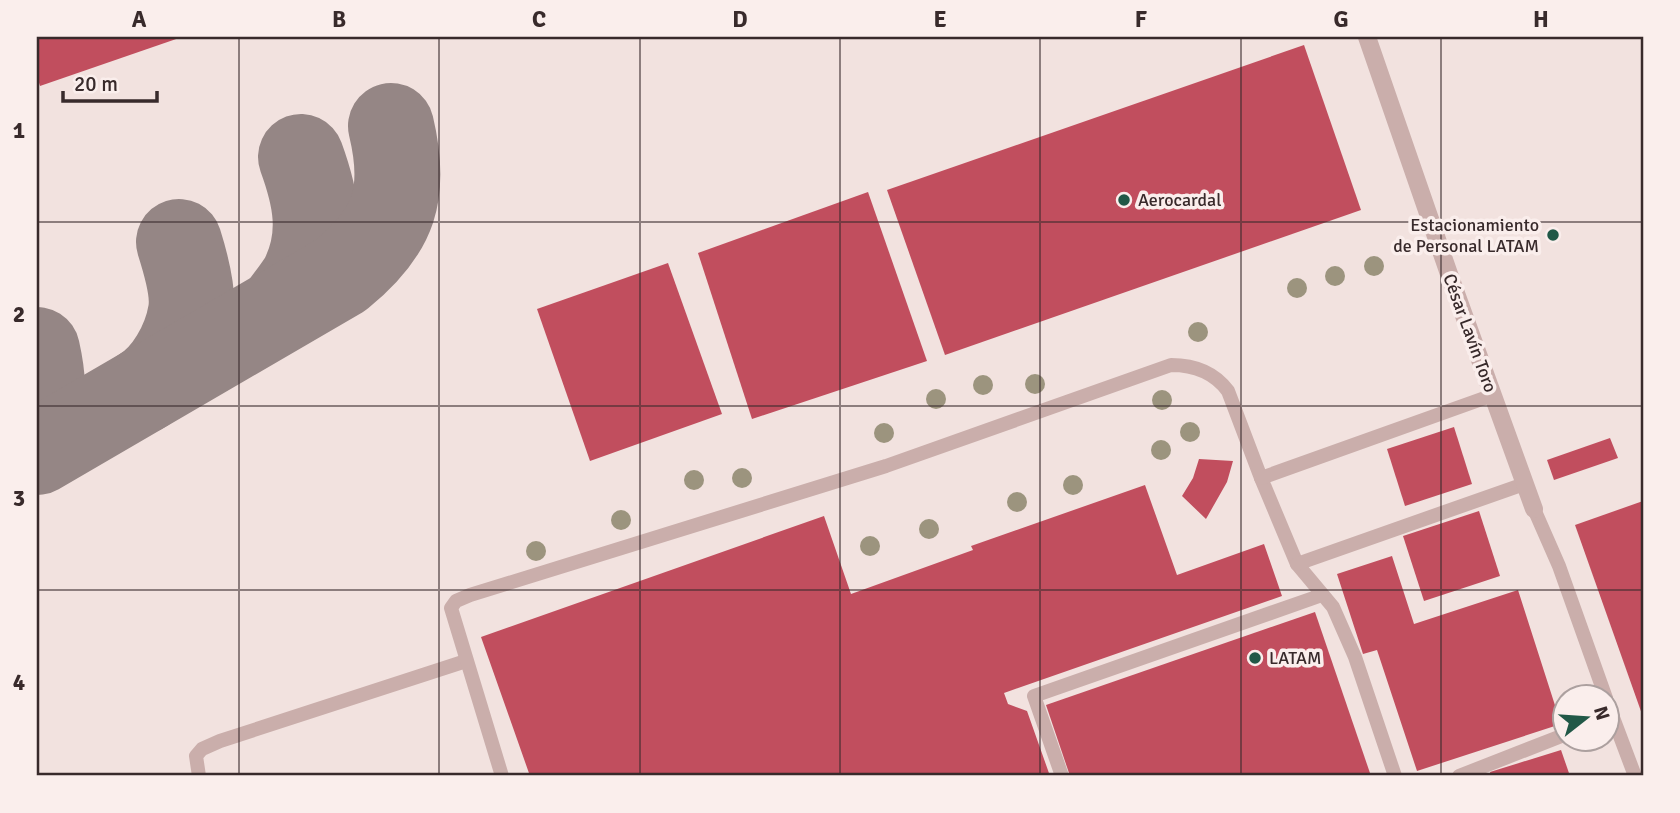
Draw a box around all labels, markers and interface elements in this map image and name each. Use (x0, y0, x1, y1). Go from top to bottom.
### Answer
text: A (132, 5, 147, 34)
text: B (332, 5, 346, 34)
text: C (532, 5, 546, 34)
text: D (732, 5, 748, 34)
text: E (933, 5, 947, 34)
text: F (1135, 5, 1147, 34)
text: G (1333, 5, 1349, 34)
text: H (1533, 5, 1549, 34)
scale bar (63, 60, 158, 104)
text: 20 m (74, 71, 118, 97)
text: 1 (13, 116, 25, 145)
place label: Aerocardal (1138, 189, 1222, 211)
marker: Aerocardal (1116, 192, 1132, 208)
place label: Estacionamiento de Personal LATAM (1393, 214, 1539, 257)
marker: Estacionamiento de Personal LATAM (1545, 227, 1561, 243)
street label: César Lavín Toro (1438, 271, 1502, 395)
text: 2 (13, 300, 25, 329)
text: 3 (13, 484, 25, 513)
place label: LATAM (1269, 647, 1321, 669)
marker: LATAM (1247, 650, 1263, 666)
text: 4 (13, 668, 25, 697)
north arrow (1550, 684, 1620, 754)
text: N (1588, 703, 1615, 723)

